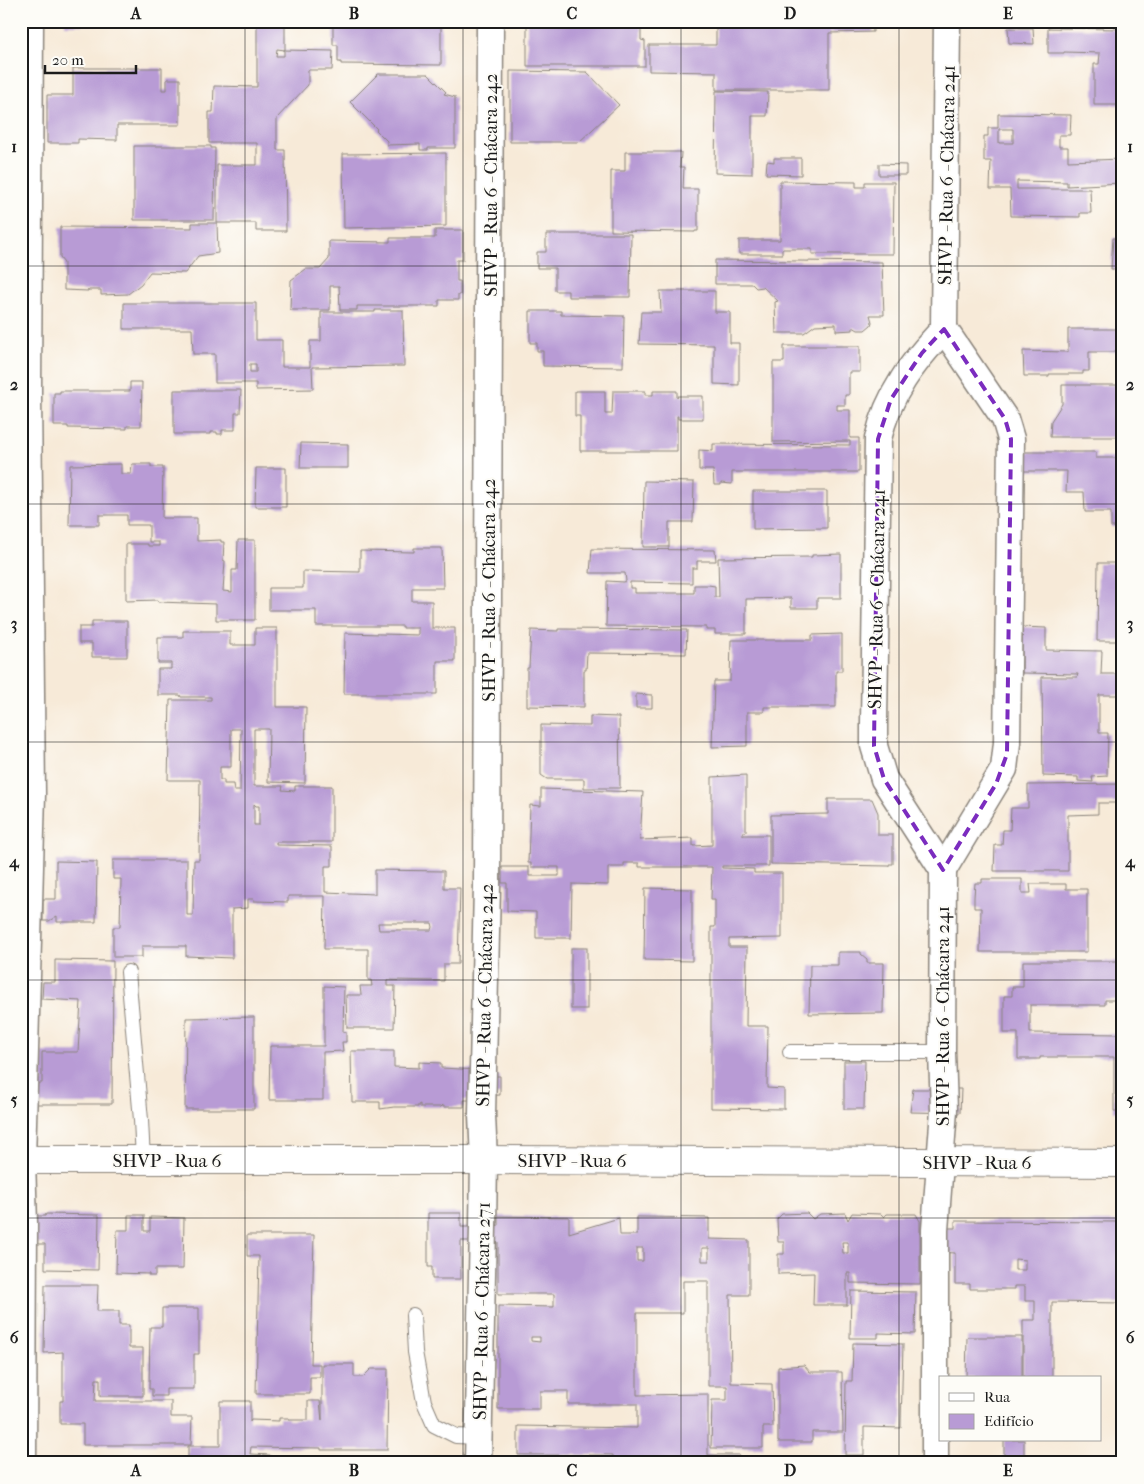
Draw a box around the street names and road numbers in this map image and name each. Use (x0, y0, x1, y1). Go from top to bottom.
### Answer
street label: SHVP - Rua 6 - Chácara 241 (934, 65, 960, 285)
street label: SHVP - Rua 6 - Chácara 242 (480, 73, 502, 297)
street label: SHVP - Rua 6 - Chácara 242 (478, 478, 500, 702)
street label: SHVP - Rua 6 - Chácara 241 (864, 489, 890, 709)
street label: SHVP - Rua 6 - Chácara 242 (472, 883, 498, 1107)
street label: SHVP - Rua 6 - Chácara 241 (932, 906, 954, 1126)
street label: SHVP - Rua 6 (112, 1150, 222, 1172)
street label: SHVP - Rua 6 (517, 1150, 627, 1172)
street label: SHVP - Rua 6 (922, 1152, 1032, 1174)
street label: SHVP - Rua 6 - Chácara 271 (469, 1202, 495, 1420)

